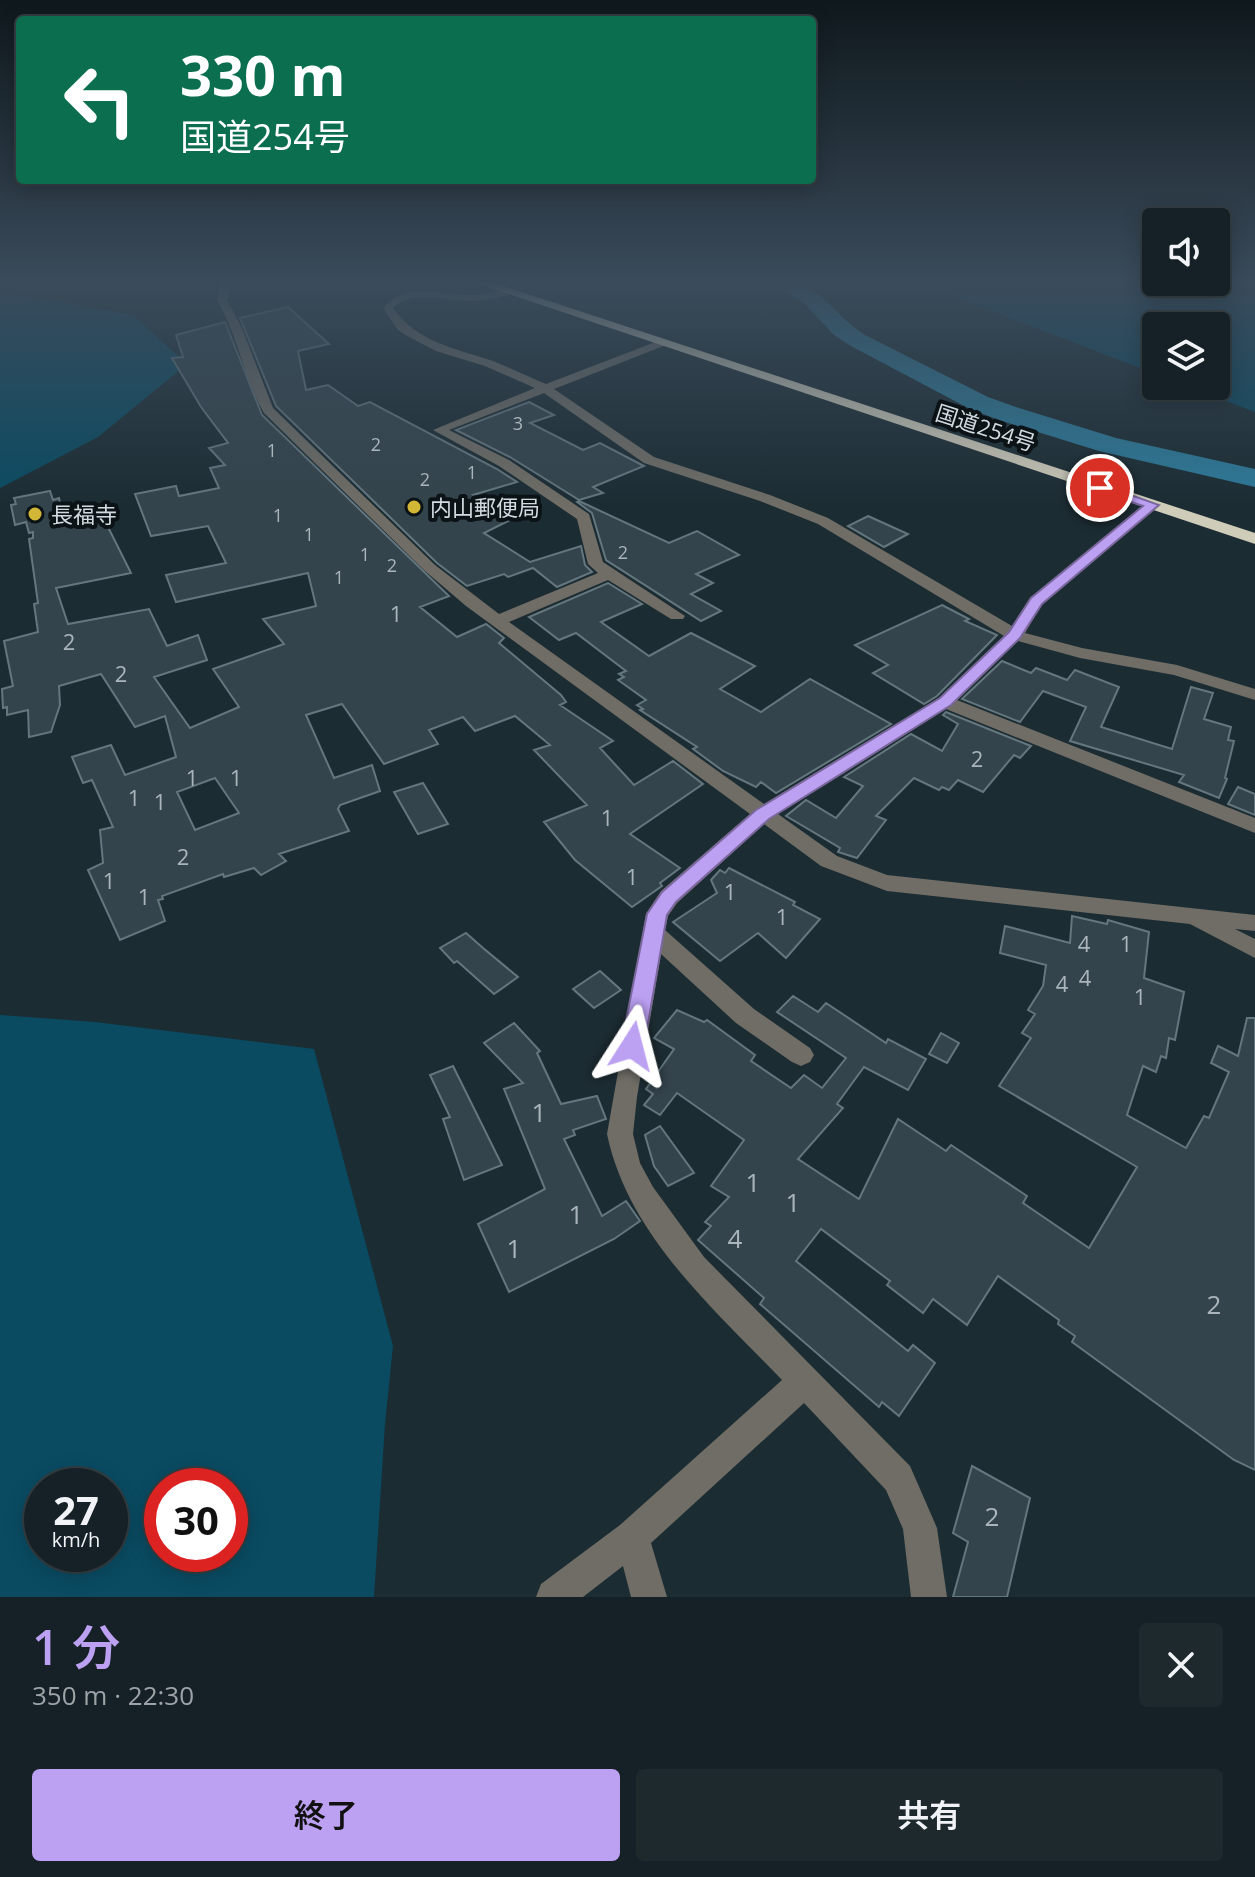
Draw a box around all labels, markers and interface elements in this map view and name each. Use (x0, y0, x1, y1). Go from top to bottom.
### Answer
text: 330 m (180, 36, 346, 112)
icon: left (48, 48, 152, 152)
text: 国道254号 (180, 112, 350, 161)
map controls (1142, 208, 1230, 400)
button: sound (1142, 208, 1230, 296)
button: layers (1142, 312, 1230, 400)
street label: 国道254号 (932, 397, 1040, 457)
house number: 3 (513, 411, 523, 435)
house number: 2 (371, 432, 381, 456)
house number: 1 (267, 438, 277, 462)
pin (1066, 454, 1134, 522)
house number: 1 (467, 460, 477, 484)
icon: arrive (1078, 466, 1122, 510)
house number: 2 (420, 467, 430, 491)
place label: 内山郵便局 (430, 492, 540, 522)
marker: 内山郵便局 (405, 498, 423, 516)
place label: 長福寺 (51, 499, 117, 529)
house number: 1 (273, 503, 283, 527)
marker: 長福寺 (26, 505, 44, 523)
house number: 1 (304, 522, 314, 546)
house number: 2 (618, 540, 628, 564)
house number: 1 (360, 542, 370, 566)
house number: 2 (387, 553, 397, 577)
house number: 1 (334, 565, 344, 589)
house number: 1 (390, 598, 402, 628)
house number: 2 (63, 626, 75, 656)
house number: 2 (115, 658, 127, 688)
house number: 2 (971, 743, 983, 773)
house number: 1 (186, 762, 198, 792)
house number: 1 (230, 762, 242, 792)
house number: 1 (128, 782, 140, 812)
house number: 1 (154, 786, 166, 816)
house number: 1 (601, 802, 613, 832)
house number: 2 (177, 841, 189, 871)
house number: 1 (626, 861, 638, 891)
house number: 1 (103, 865, 115, 895)
house number: 1 (724, 876, 736, 906)
house number: 1 (138, 881, 150, 911)
house number: 1 (776, 901, 788, 931)
house number: 4 (1078, 928, 1091, 958)
house number: 1 (1120, 928, 1132, 958)
house number: 4 (1079, 962, 1092, 992)
house number: 4 (1056, 968, 1069, 998)
house number: 1 (1134, 981, 1146, 1011)
position arrow (590, 1004, 674, 1088)
house number: 1 (532, 1094, 546, 1130)
house number: 1 (746, 1164, 760, 1200)
house number: 1 (786, 1184, 800, 1220)
house number: 1 (569, 1196, 583, 1232)
house number: 4 (728, 1220, 743, 1256)
house number: 1 (507, 1230, 521, 1266)
house number: 2 (1207, 1286, 1221, 1322)
speed limit sign: 30 (144, 1468, 248, 1572)
text: 27 (53, 1482, 99, 1537)
house number: 2 (985, 1498, 999, 1534)
text: km/h (52, 1526, 100, 1553)
text: 1 分 (32, 1614, 120, 1679)
button: close (1139, 1623, 1223, 1707)
text: 350 m · 22:30 (32, 1677, 194, 1713)
button: 終了 (32, 1769, 620, 1861)
button: 共有 (636, 1769, 1223, 1861)

